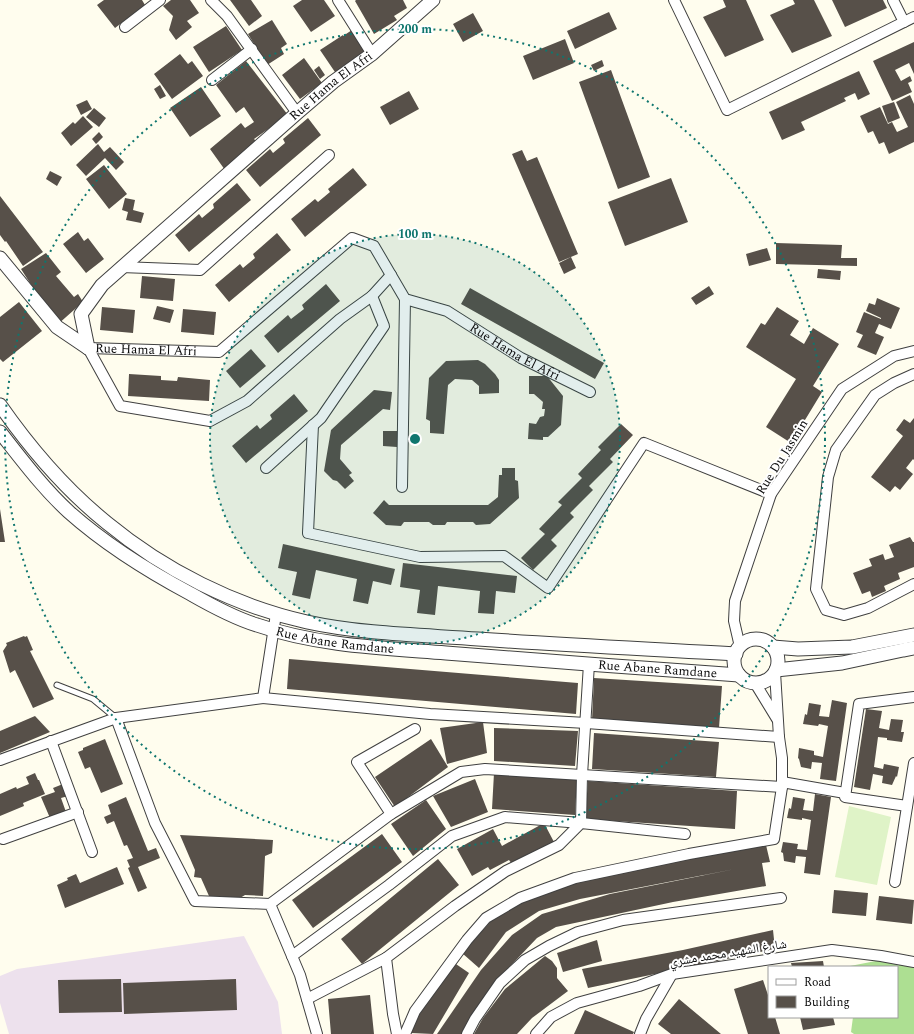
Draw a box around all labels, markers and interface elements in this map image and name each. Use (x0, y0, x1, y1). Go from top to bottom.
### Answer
text: 200 m (398, 20, 432, 39)
street label: Rue Hama El Afri (285, 47, 377, 125)
text: 100 m (398, 225, 432, 244)
street label: Rue Hama El Afri (466, 318, 564, 386)
street label: Rue Hama El Afri (95, 338, 197, 361)
street label: Rue Du Jasmin (751, 415, 813, 499)
centre of rings (408, 432, 422, 446)
street label: Rue Abane Ramdane (274, 621, 395, 659)
street label: Rue Abane Ramdane (597, 655, 718, 683)
street label: شارغ الشهيد محمد مشري (668, 934, 788, 972)
legend (768, 966, 898, 1018)
text: Road (804, 973, 831, 992)
text: Building (804, 993, 850, 1012)

